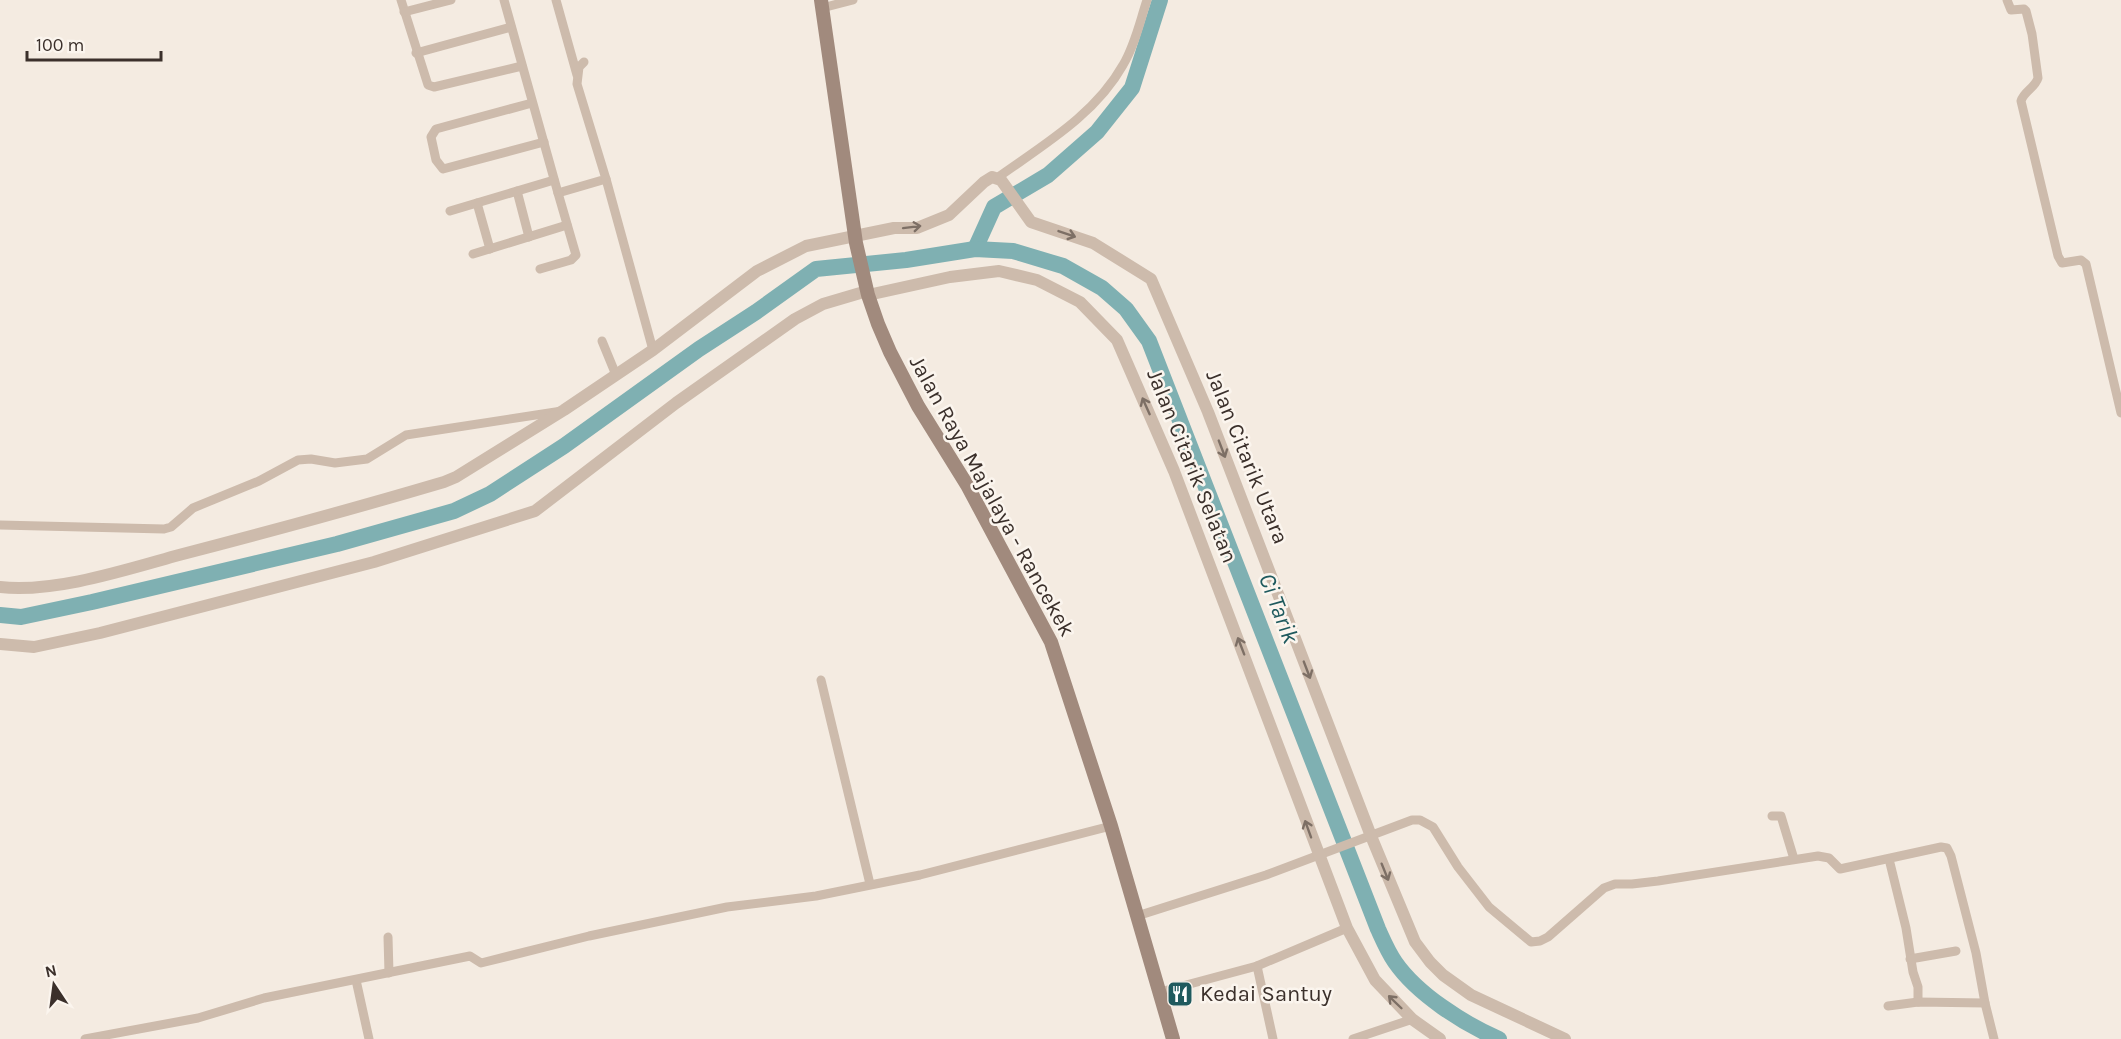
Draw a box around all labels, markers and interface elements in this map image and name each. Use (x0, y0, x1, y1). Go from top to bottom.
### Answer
scale bar (27, 24, 160, 62)
text: 100 m (36, 34, 84, 56)
one-way arrow (902, 221, 922, 232)
one-way arrow (1058, 230, 1076, 241)
street label: Jalan Raya Majalaya - Rancekek (904, 351, 1080, 641)
street label: Jalan Citarik Selatan (1141, 365, 1243, 567)
street label: Jalan Citarik Utara (1200, 366, 1294, 548)
one-way arrow (1139, 398, 1151, 416)
one-way arrow (1217, 439, 1228, 458)
water label: Ci Tarik (1253, 569, 1305, 648)
one-way arrow (1235, 637, 1246, 656)
one-way arrow (1302, 660, 1313, 679)
one-way arrow (1302, 820, 1313, 839)
one-way arrow (1380, 862, 1391, 880)
north arrow (24, 955, 84, 1015)
text: N (43, 960, 58, 981)
restaurant icon: Kedai Santuy (1165, 979, 1195, 1009)
place label: Kedai Santuy (1200, 981, 1332, 1007)
one-way arrow (1388, 995, 1403, 1009)

